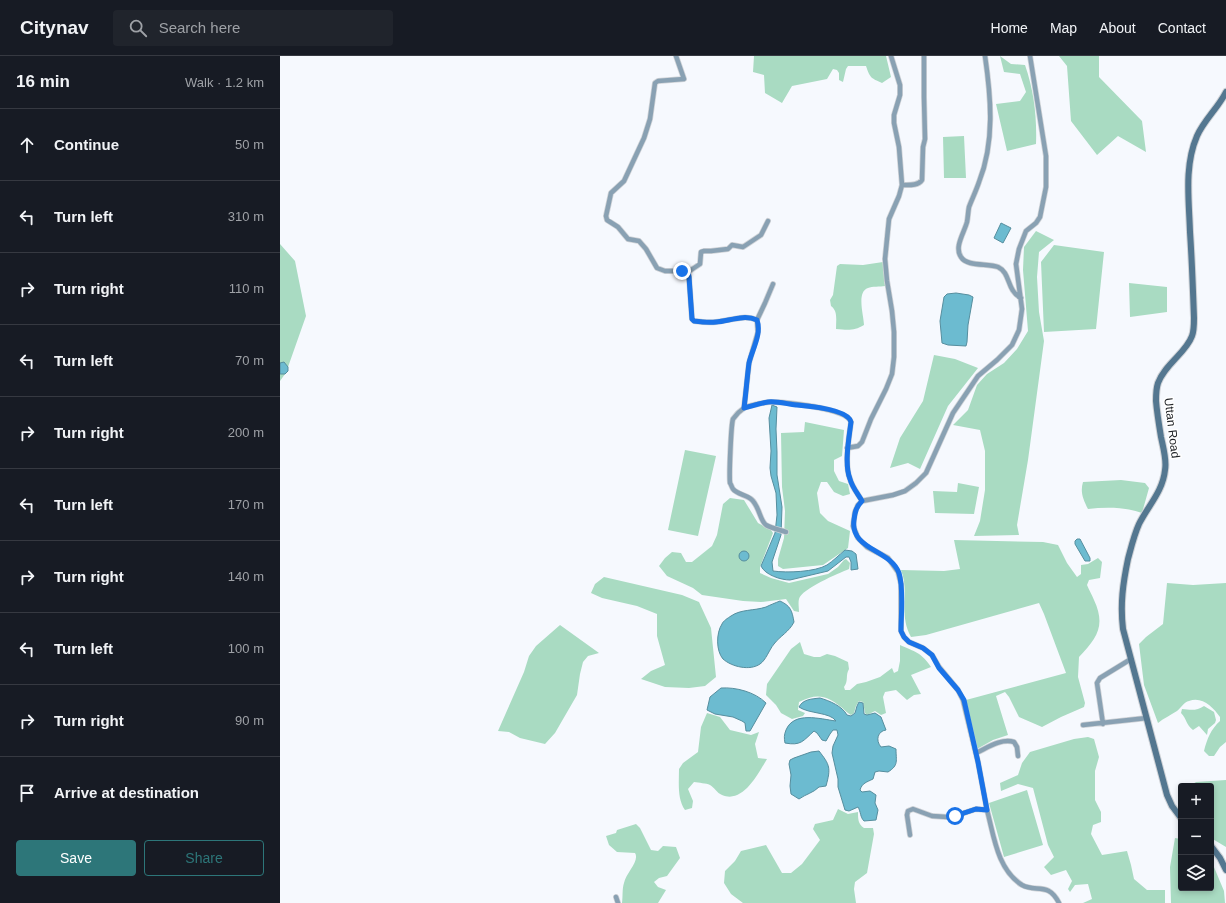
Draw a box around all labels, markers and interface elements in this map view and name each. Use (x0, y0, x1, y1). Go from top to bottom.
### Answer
search box (113, 10, 393, 46)
text: Citynav (20, 17, 89, 38)
icon: search (127, 17, 149, 39)
text: Search here (159, 19, 240, 36)
text: Home (991, 20, 1028, 36)
text: Map (1050, 20, 1077, 36)
text: About (1099, 20, 1136, 36)
text: Contact (1158, 20, 1206, 36)
text: 16 min (16, 72, 70, 91)
text: Walk · 1.2 km (185, 75, 264, 90)
icon: ahead (16, 134, 38, 156)
text: Continue (54, 136, 119, 153)
text: 50 m (235, 137, 264, 152)
icon: left (16, 206, 38, 228)
text: Turn left (54, 208, 113, 225)
text: 310 m (228, 209, 264, 224)
route end (673, 262, 691, 280)
icon: right (16, 278, 38, 300)
text: Turn right (54, 280, 124, 297)
text: 110 m (229, 281, 264, 296)
icon: left (16, 350, 38, 372)
text: Turn left (54, 352, 113, 369)
text: 70 m (235, 353, 264, 368)
street label: Uttan Road (1161, 397, 1183, 459)
icon: right (16, 422, 38, 444)
text: Turn right (54, 424, 124, 441)
text: 200 m (228, 425, 264, 440)
icon: left (16, 494, 38, 516)
text: Turn left (54, 496, 113, 513)
text: 170 m (228, 497, 264, 512)
icon: right (16, 566, 38, 588)
text: Turn right (54, 568, 124, 585)
text: 140 m (228, 569, 264, 584)
icon: left (16, 638, 38, 660)
text: Turn left (54, 640, 113, 657)
text: 100 m (228, 641, 264, 656)
icon: right (16, 710, 38, 732)
text: Turn right (54, 712, 124, 729)
text: 90 m (235, 713, 264, 728)
icon: arrive (16, 782, 38, 804)
map controls (1178, 783, 1214, 891)
button: + (1178, 783, 1214, 819)
text: Arrive at destination (54, 784, 199, 801)
route start (946, 807, 964, 825)
button: − (1178, 819, 1214, 855)
button: Save (16, 840, 136, 876)
button: Share (144, 840, 264, 876)
button: layers (1178, 855, 1214, 891)

